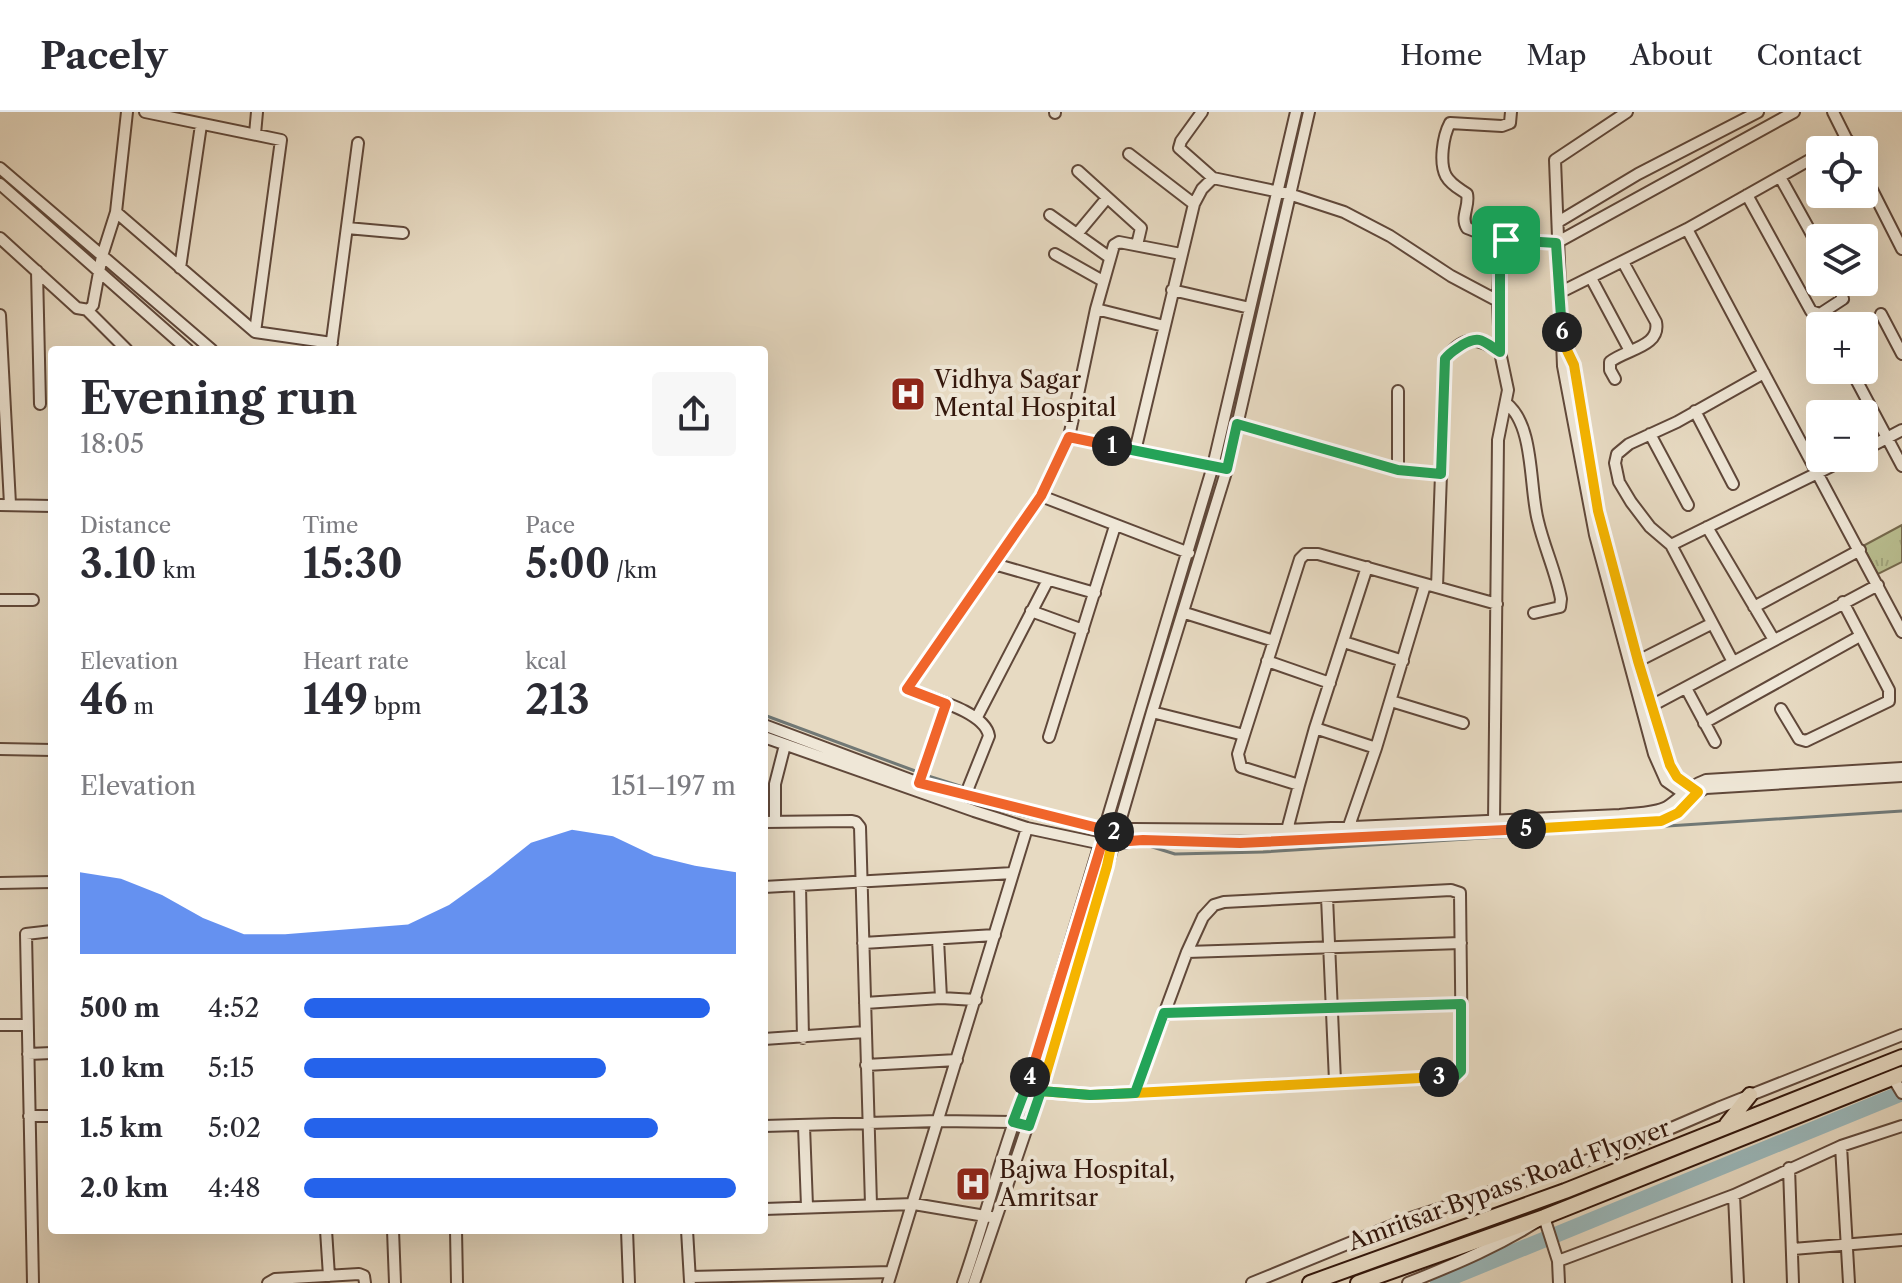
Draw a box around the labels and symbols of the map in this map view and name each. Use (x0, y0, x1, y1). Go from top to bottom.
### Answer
pin (1472, 206, 1540, 274)
pin: 6 (1542, 312, 1582, 352)
place label: Vidhya Sagar Mental Hospital (933, 365, 1116, 422)
hospital icon: Vidhya Sagar Mental Hospital (889, 375, 927, 413)
pin: 1 (1092, 426, 1132, 466)
pin: 5 (1506, 809, 1546, 849)
pin: 2 (1094, 812, 1134, 852)
pin: 4 (1010, 1057, 1050, 1097)
pin: 3 (1419, 1057, 1459, 1097)
street label: Amritsar Bypass Road Flyover (1343, 1113, 1674, 1257)
place label: Bajwa Hospital, Amritsar (998, 1155, 1175, 1212)
hospital icon: Bajwa Hospital, Amritsar (954, 1165, 992, 1203)

